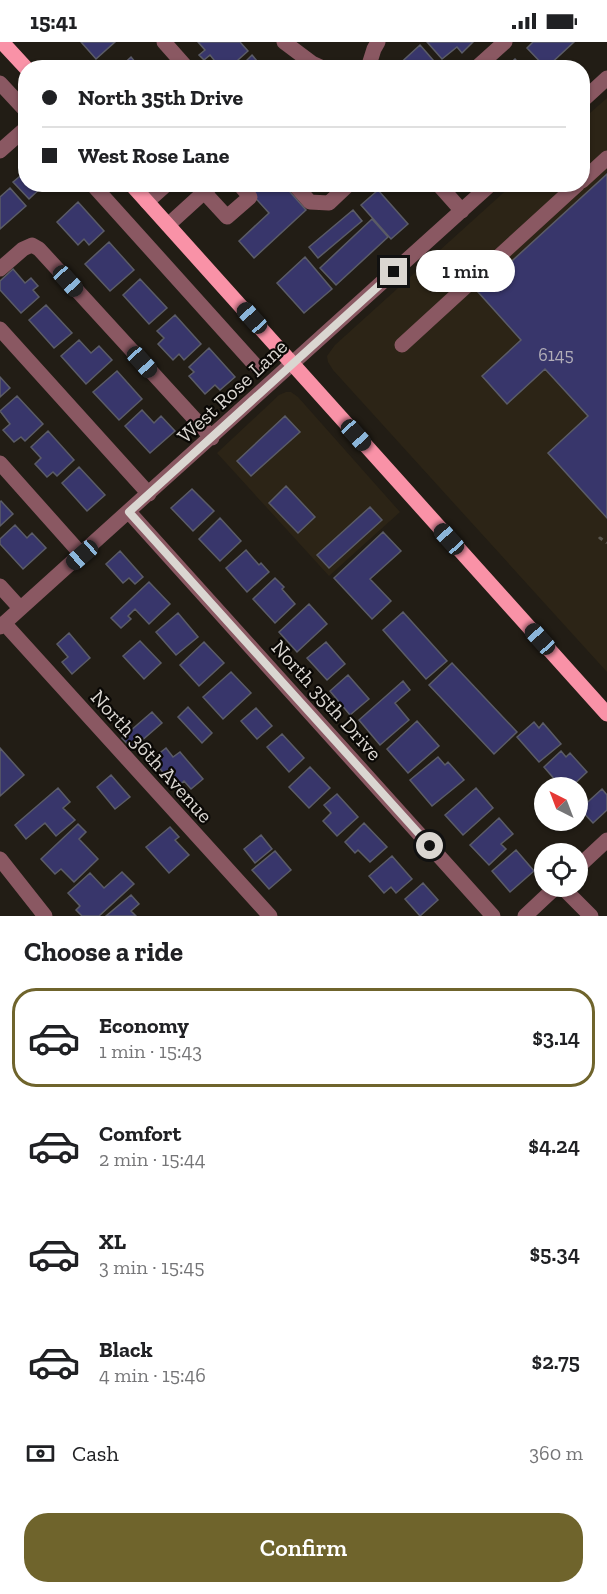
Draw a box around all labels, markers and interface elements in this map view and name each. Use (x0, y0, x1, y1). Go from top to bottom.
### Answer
text: 15:41 (30, 8, 77, 35)
text: North 35th Drive (78, 84, 243, 111)
text: West Rose Lane (78, 142, 229, 169)
callout: 1 min (415, 251, 514, 293)
route end (380, 258, 407, 285)
text: 1 min (442, 259, 489, 283)
car (49, 262, 87, 300)
car (233, 299, 271, 337)
street label: West Rose Lane (172, 334, 292, 448)
car (123, 343, 161, 381)
house number: 6145 (538, 344, 574, 366)
car (337, 416, 375, 454)
car (430, 520, 468, 558)
car (63, 536, 101, 574)
car (521, 620, 559, 658)
street label: North 35th Drive (266, 635, 388, 765)
street label: North 36th Avenue (86, 684, 218, 828)
north arrow (534, 777, 588, 831)
map controls (534, 777, 588, 897)
route start (416, 832, 443, 859)
button: locate (534, 843, 588, 897)
text: Choose a ride (24, 936, 183, 968)
icon: car (27, 1011, 81, 1065)
text: Economy (99, 1012, 189, 1039)
text: $3.14 (532, 1024, 580, 1051)
text: 1 min · 15:43 (99, 1039, 202, 1063)
icon: car (27, 1119, 81, 1173)
text: Comfort (99, 1120, 181, 1147)
text: $4.24 (528, 1132, 580, 1159)
text: 2 min · 15:44 (99, 1147, 206, 1171)
icon: car (27, 1227, 81, 1281)
text: XL (99, 1228, 126, 1255)
text: $5.34 (529, 1240, 580, 1267)
text: 3 min · 15:45 (99, 1255, 205, 1279)
icon: car (27, 1335, 81, 1389)
text: Black (99, 1336, 153, 1363)
text: $2.75 (532, 1348, 580, 1375)
text: 4 min · 15:46 (99, 1363, 206, 1387)
icon: cash (24, 1437, 57, 1470)
text: Cash (72, 1440, 119, 1467)
text: 360 m (529, 1441, 583, 1465)
button: Confirm (24, 1513, 583, 1582)

